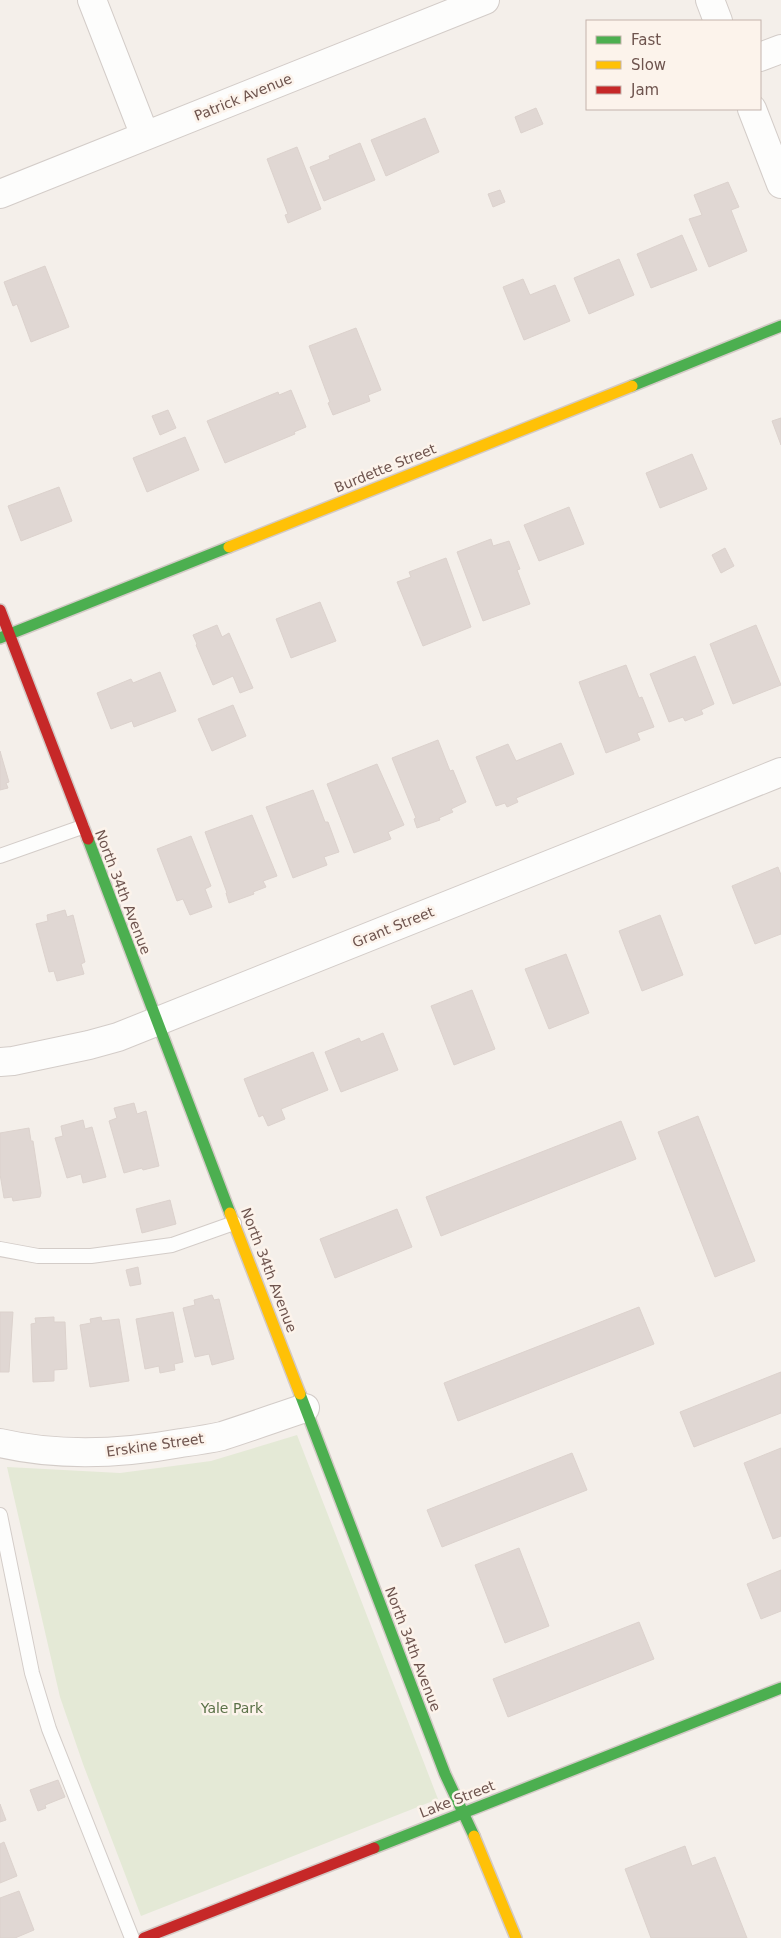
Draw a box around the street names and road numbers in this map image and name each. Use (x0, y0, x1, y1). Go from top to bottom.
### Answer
street label: Patrick Avenue (192, 70, 294, 124)
street label: Burdette Street (332, 440, 439, 496)
street label: North 34th Avenue (92, 827, 154, 957)
street label: Grant Street (350, 903, 437, 951)
street label: North 34th Avenue (238, 1205, 300, 1335)
street label: Erskine Street (105, 1430, 205, 1460)
street label: North 34th Avenue (382, 1584, 444, 1714)
street label: Lake Street (417, 1777, 497, 1821)

